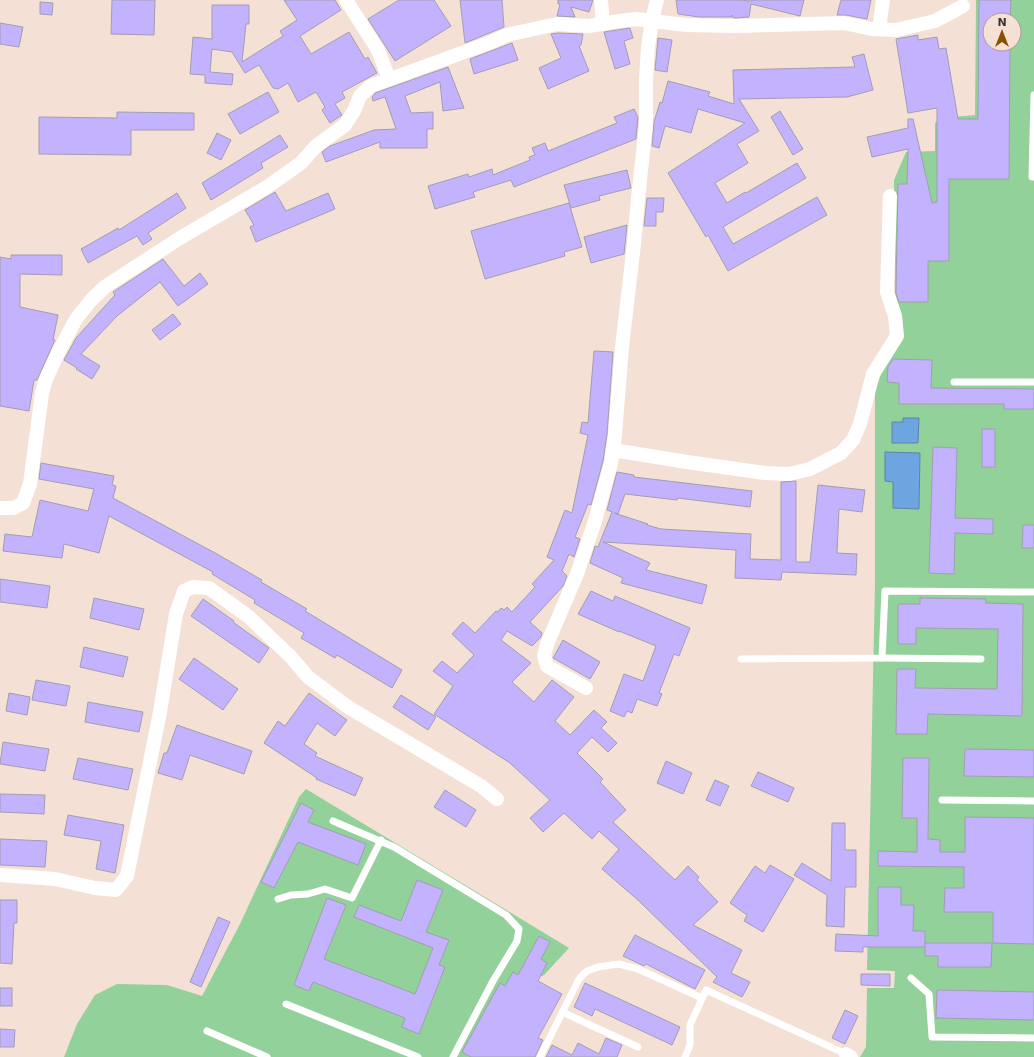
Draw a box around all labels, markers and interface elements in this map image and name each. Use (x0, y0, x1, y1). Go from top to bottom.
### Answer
north arrow (982, 12, 1022, 52)
text: N (997, 16, 1007, 29)

